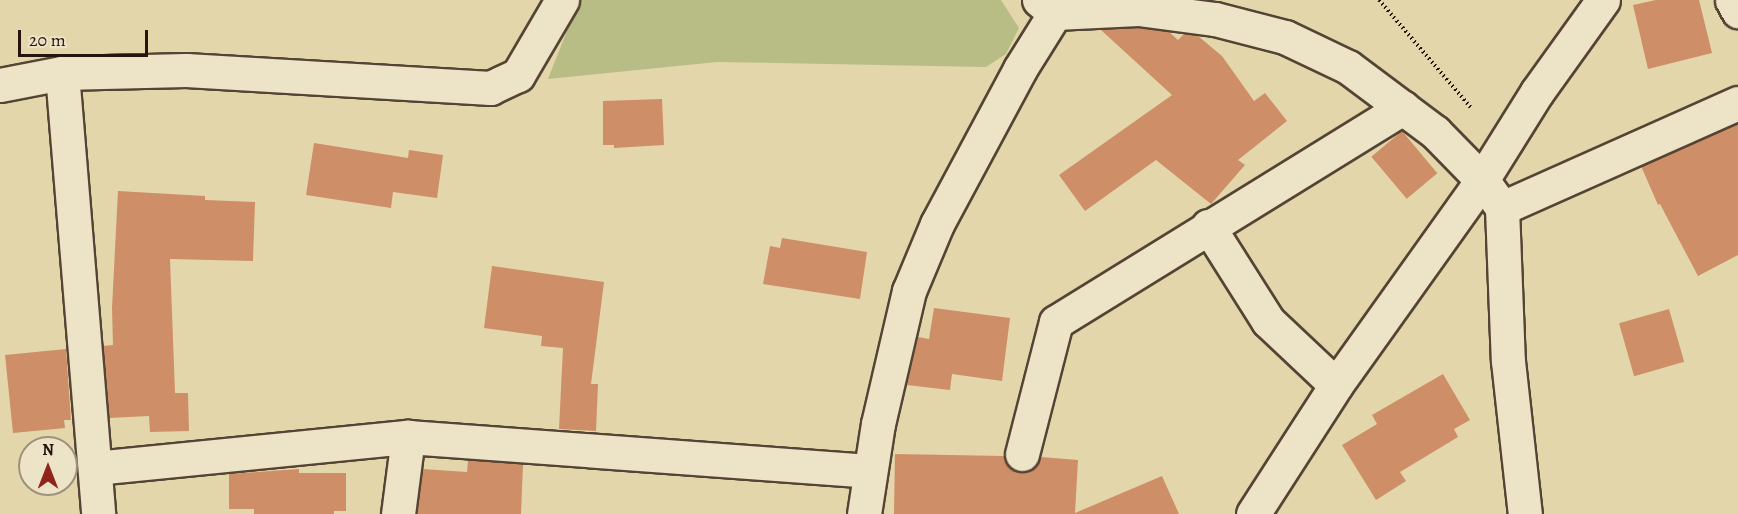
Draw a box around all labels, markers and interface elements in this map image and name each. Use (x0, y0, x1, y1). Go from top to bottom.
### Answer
scale bar (21, 18, 152, 56)
text: 20 m (29, 28, 66, 52)
north arrow (18, 436, 78, 496)
text: N (42, 439, 54, 461)

